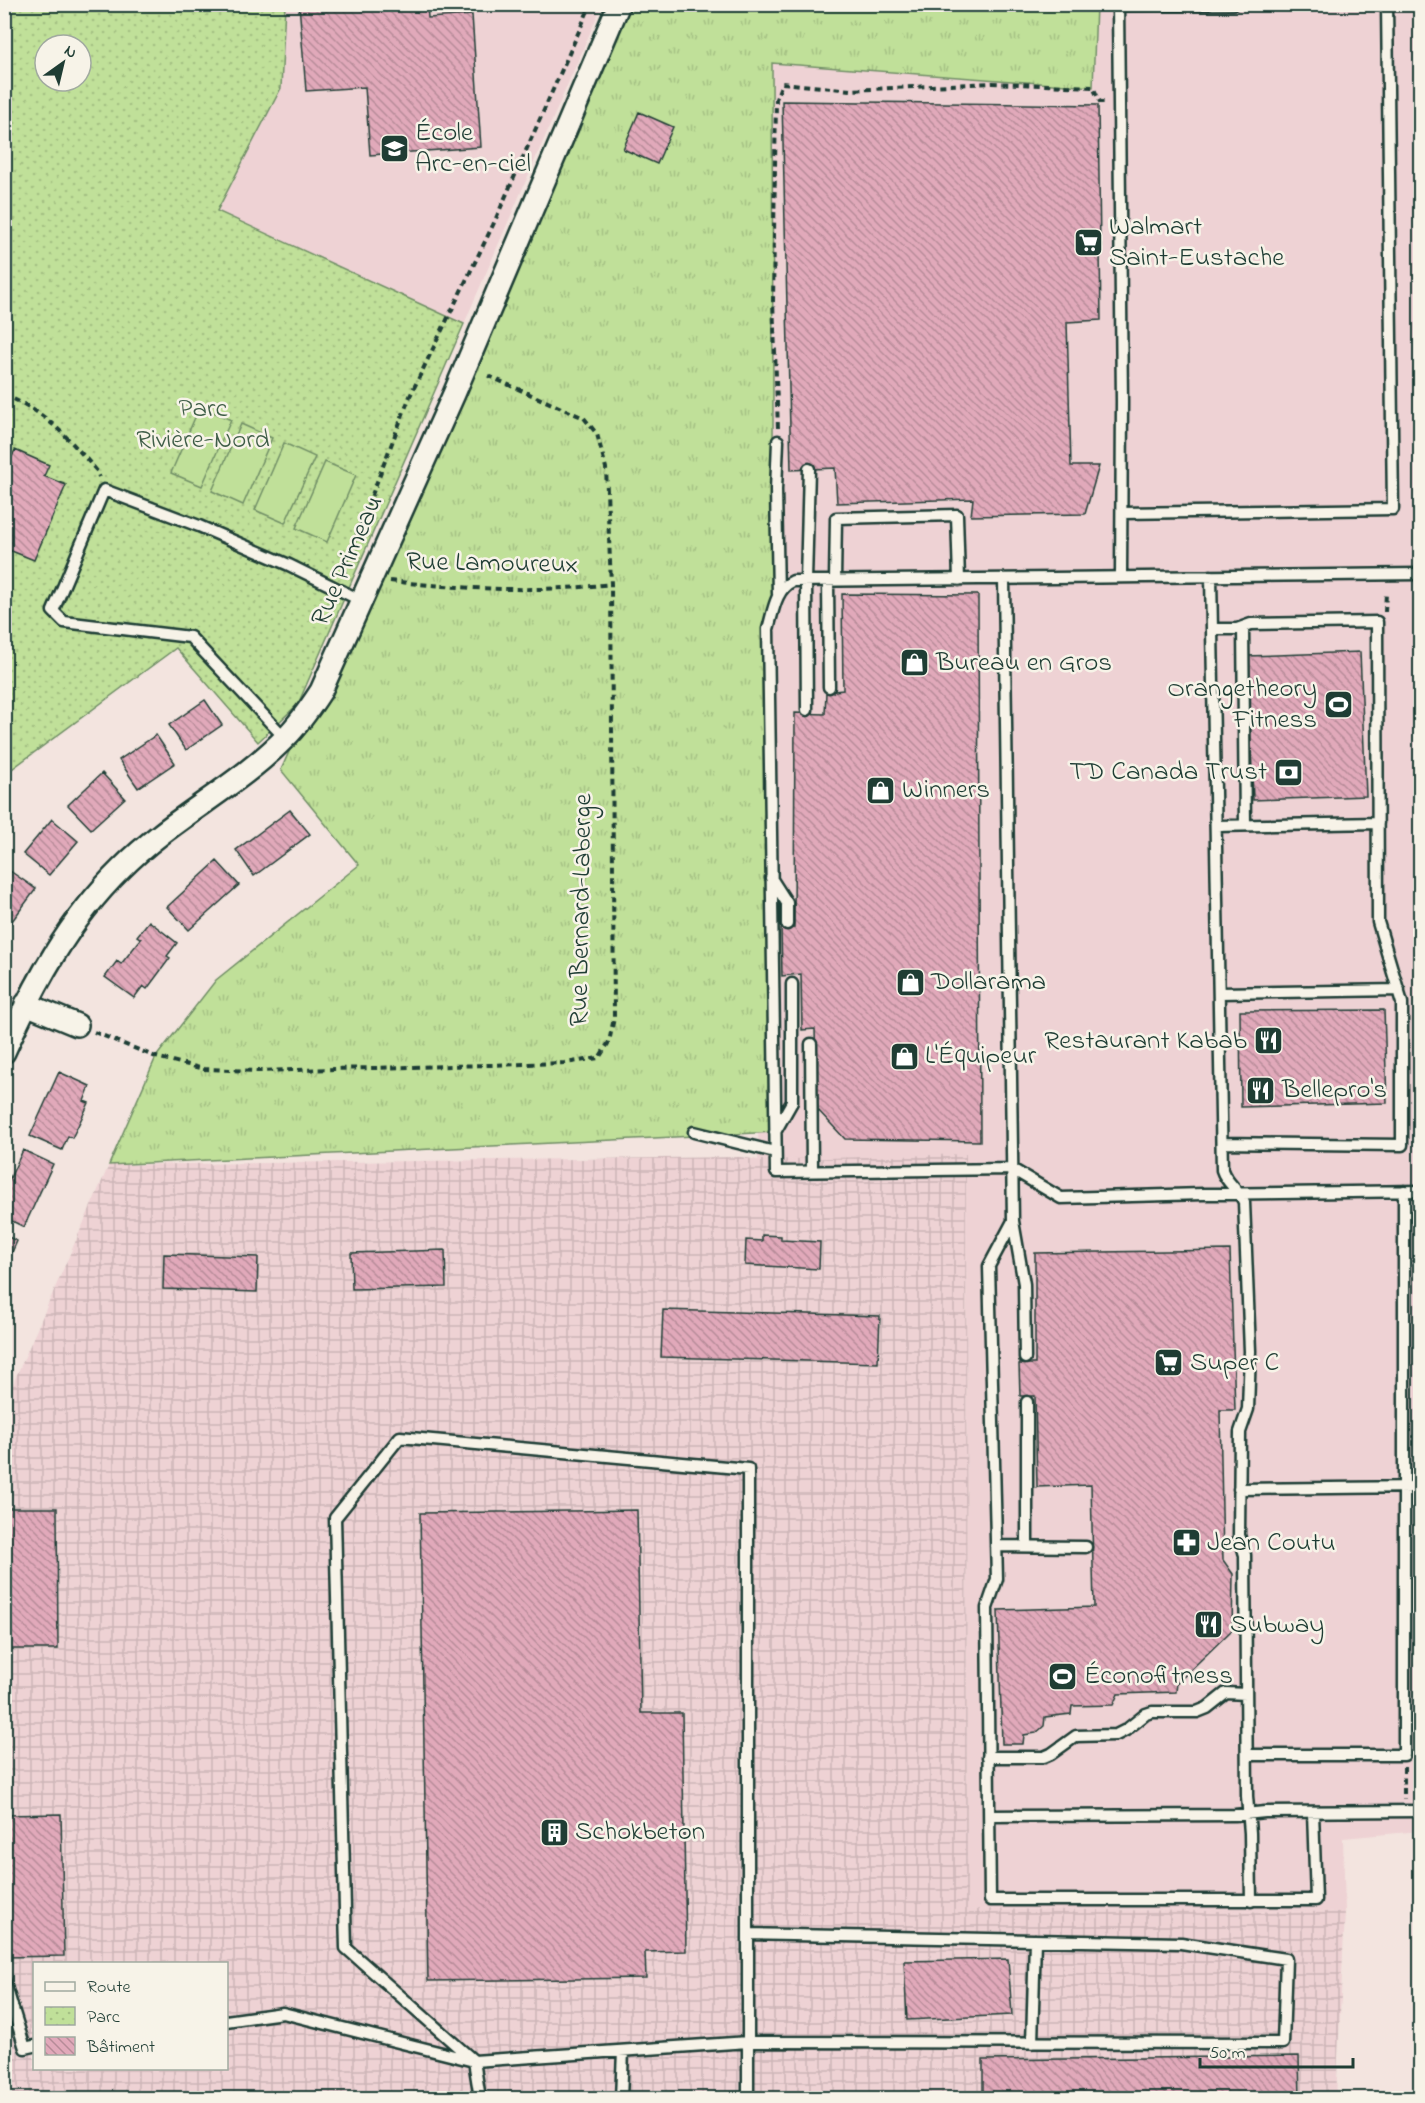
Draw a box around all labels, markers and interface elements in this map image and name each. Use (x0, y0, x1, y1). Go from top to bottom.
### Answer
north arrow (33, 33, 93, 93)
text: N (59, 39, 82, 65)
place label: École Arc-en-ciel (415, 114, 531, 184)
school or university icon: École Arc-en-ciel (378, 133, 410, 165)
place label: Walmart Saint-Eustache (1109, 208, 1285, 278)
supermarket icon: Walmart Saint-Eustache (1072, 227, 1104, 259)
park label: Parc Rivière-Nord (136, 390, 270, 460)
street label: Rue Primeau (302, 489, 394, 633)
street label: Rue Lamoureux (406, 543, 578, 585)
place label: Bureau en Gros (935, 644, 1112, 683)
shop icon: Bureau en Gros (899, 647, 931, 679)
place label: Orangetheory Fitness (1167, 670, 1317, 740)
sports icon: Orangetheory Fitness (1322, 689, 1354, 721)
place label: TD Canada Trust (1069, 753, 1267, 792)
bank icon: TD Canada Trust (1272, 756, 1304, 788)
place label: Winners (902, 771, 990, 810)
shop icon: Winners (865, 774, 897, 806)
street label: Rue Bernard-Laberge (560, 792, 604, 1027)
place label: Dollarama (930, 963, 1046, 1002)
shop icon: Dollarama (894, 966, 926, 998)
place label: Restaurant Kabab (1044, 1022, 1247, 1061)
restaurant icon: Restaurant Kabab (1252, 1025, 1284, 1057)
place label: L'Équipeur (925, 1037, 1037, 1076)
shop icon: L'Équipeur (888, 1040, 920, 1072)
place label: Bellepro's (1281, 1071, 1387, 1110)
restaurant icon: Bellepro's (1245, 1074, 1277, 1106)
place label: Super C (1190, 1344, 1279, 1383)
supermarket icon: Super C (1153, 1347, 1185, 1379)
place label: Jean Coutu (1207, 1524, 1336, 1563)
pharmacy icon: Jean Coutu (1170, 1527, 1202, 1559)
place label: Subway (1230, 1606, 1324, 1645)
restaurant icon: Subway (1193, 1609, 1225, 1641)
place label: Éconofitness (1084, 1657, 1233, 1696)
sports icon: Éconofitness (1047, 1660, 1079, 1692)
place label: Schokbeton (575, 1813, 705, 1852)
building icon: Schokbeton (538, 1816, 570, 1848)
legend (33, 1962, 228, 2070)
text: Route (87, 1975, 132, 2001)
text: Parc (87, 2005, 120, 2031)
scale bar (1200, 2031, 1353, 2069)
text: Bâtiment (86, 2035, 155, 2061)
text: 50 m (1209, 2041, 1246, 2067)

